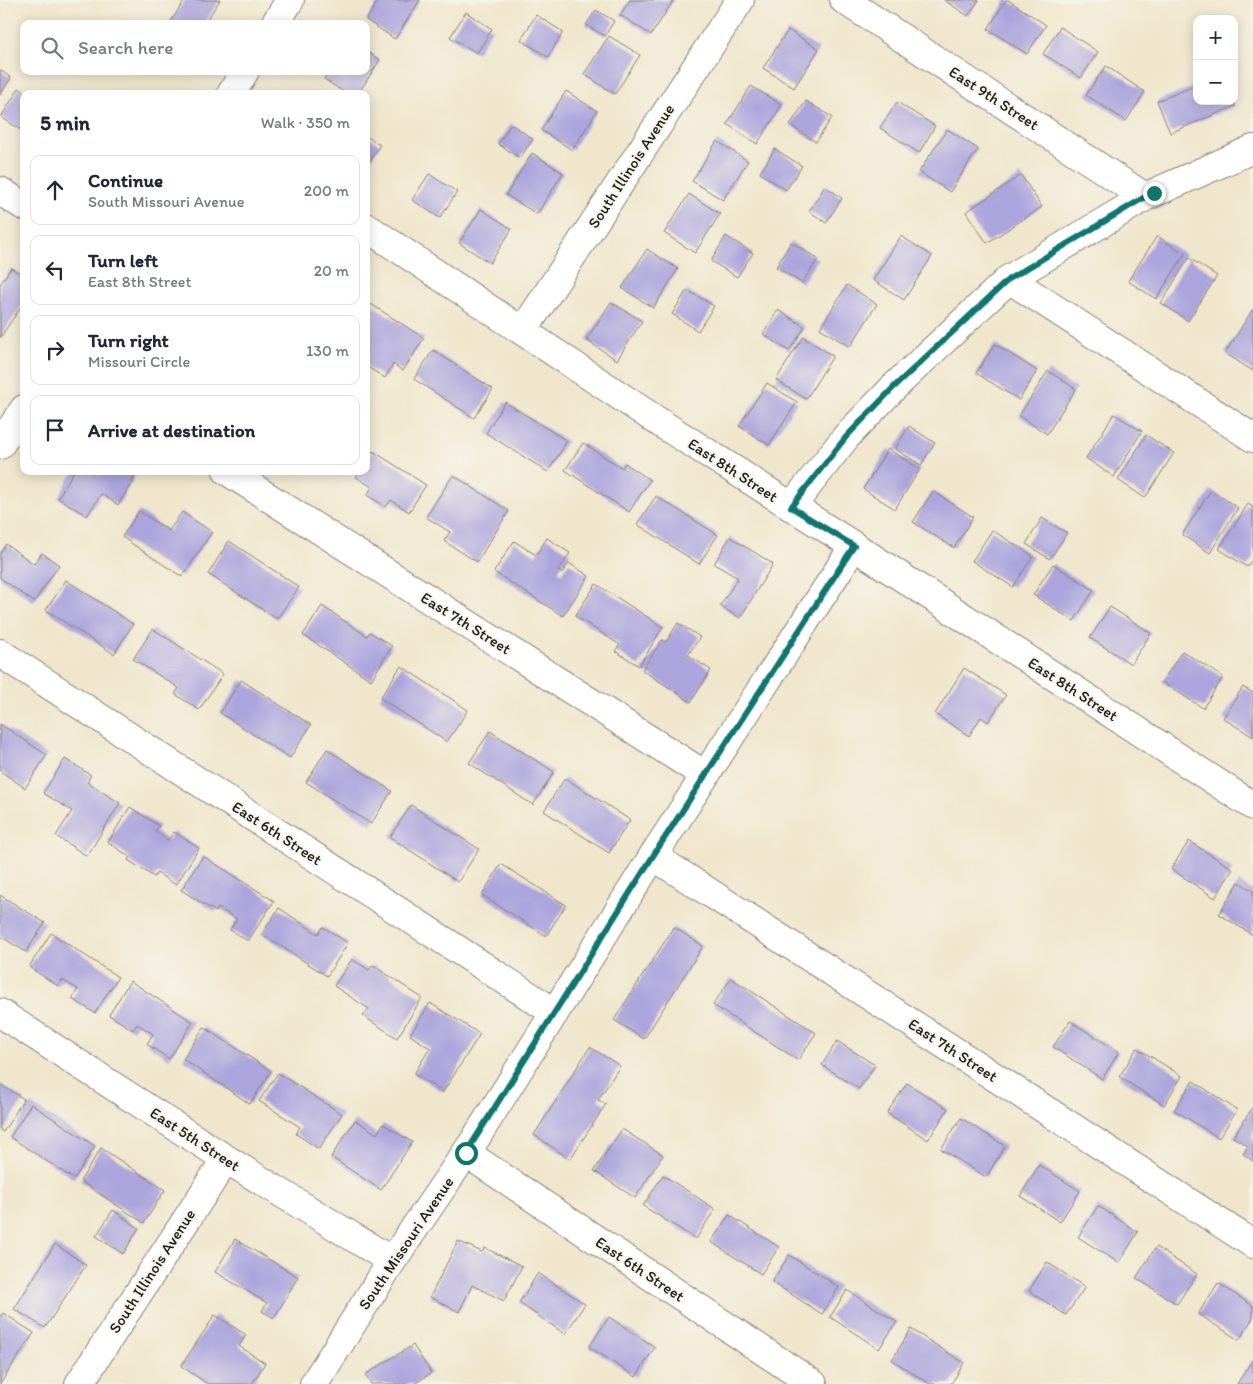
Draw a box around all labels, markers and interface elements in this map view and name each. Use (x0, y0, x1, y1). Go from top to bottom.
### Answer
map controls (1193, 15, 1238, 105)
button: + (1193, 15, 1238, 60)
search box (20, 20, 370, 75)
icon: search (38, 34, 66, 62)
text: Search here (78, 36, 173, 59)
button: − (1193, 60, 1238, 105)
street label: East 9th Street (946, 62, 1042, 134)
street label: South Illinois Avenue (584, 100, 678, 232)
text: 5 min (40, 110, 90, 135)
text: Walk · 350 m (261, 113, 350, 132)
text: Continue (88, 169, 163, 192)
icon: ahead (41, 176, 69, 204)
text: 200 m (304, 181, 349, 200)
route end (1143, 182, 1166, 205)
text: South Missouri Avenue (88, 192, 244, 211)
text: Turn left (88, 249, 158, 272)
icon: left (41, 256, 69, 284)
text: 20 m (314, 261, 349, 280)
text: East 8th Street (88, 272, 191, 291)
text: Turn right (88, 329, 169, 352)
icon: right (41, 336, 69, 364)
text: 130 m (306, 341, 349, 360)
text: Missouri Circle (88, 352, 190, 371)
icon: arrive (41, 416, 69, 444)
text: Arrive at destination (88, 419, 255, 442)
street label: East 8th Street (684, 434, 782, 506)
street label: East 7th Street (417, 588, 515, 658)
street label: East 8th Street (1024, 653, 1122, 725)
street label: East 6th Street (229, 797, 325, 869)
street label: East 7th Street (905, 1014, 1001, 1086)
street label: East 5th Street (147, 1103, 243, 1175)
route start (455, 1142, 478, 1165)
street label: South Missouri Avenue (354, 1173, 458, 1313)
street label: South Illinois Avenue (105, 1205, 199, 1337)
street label: East 6th Street (592, 1232, 688, 1306)

